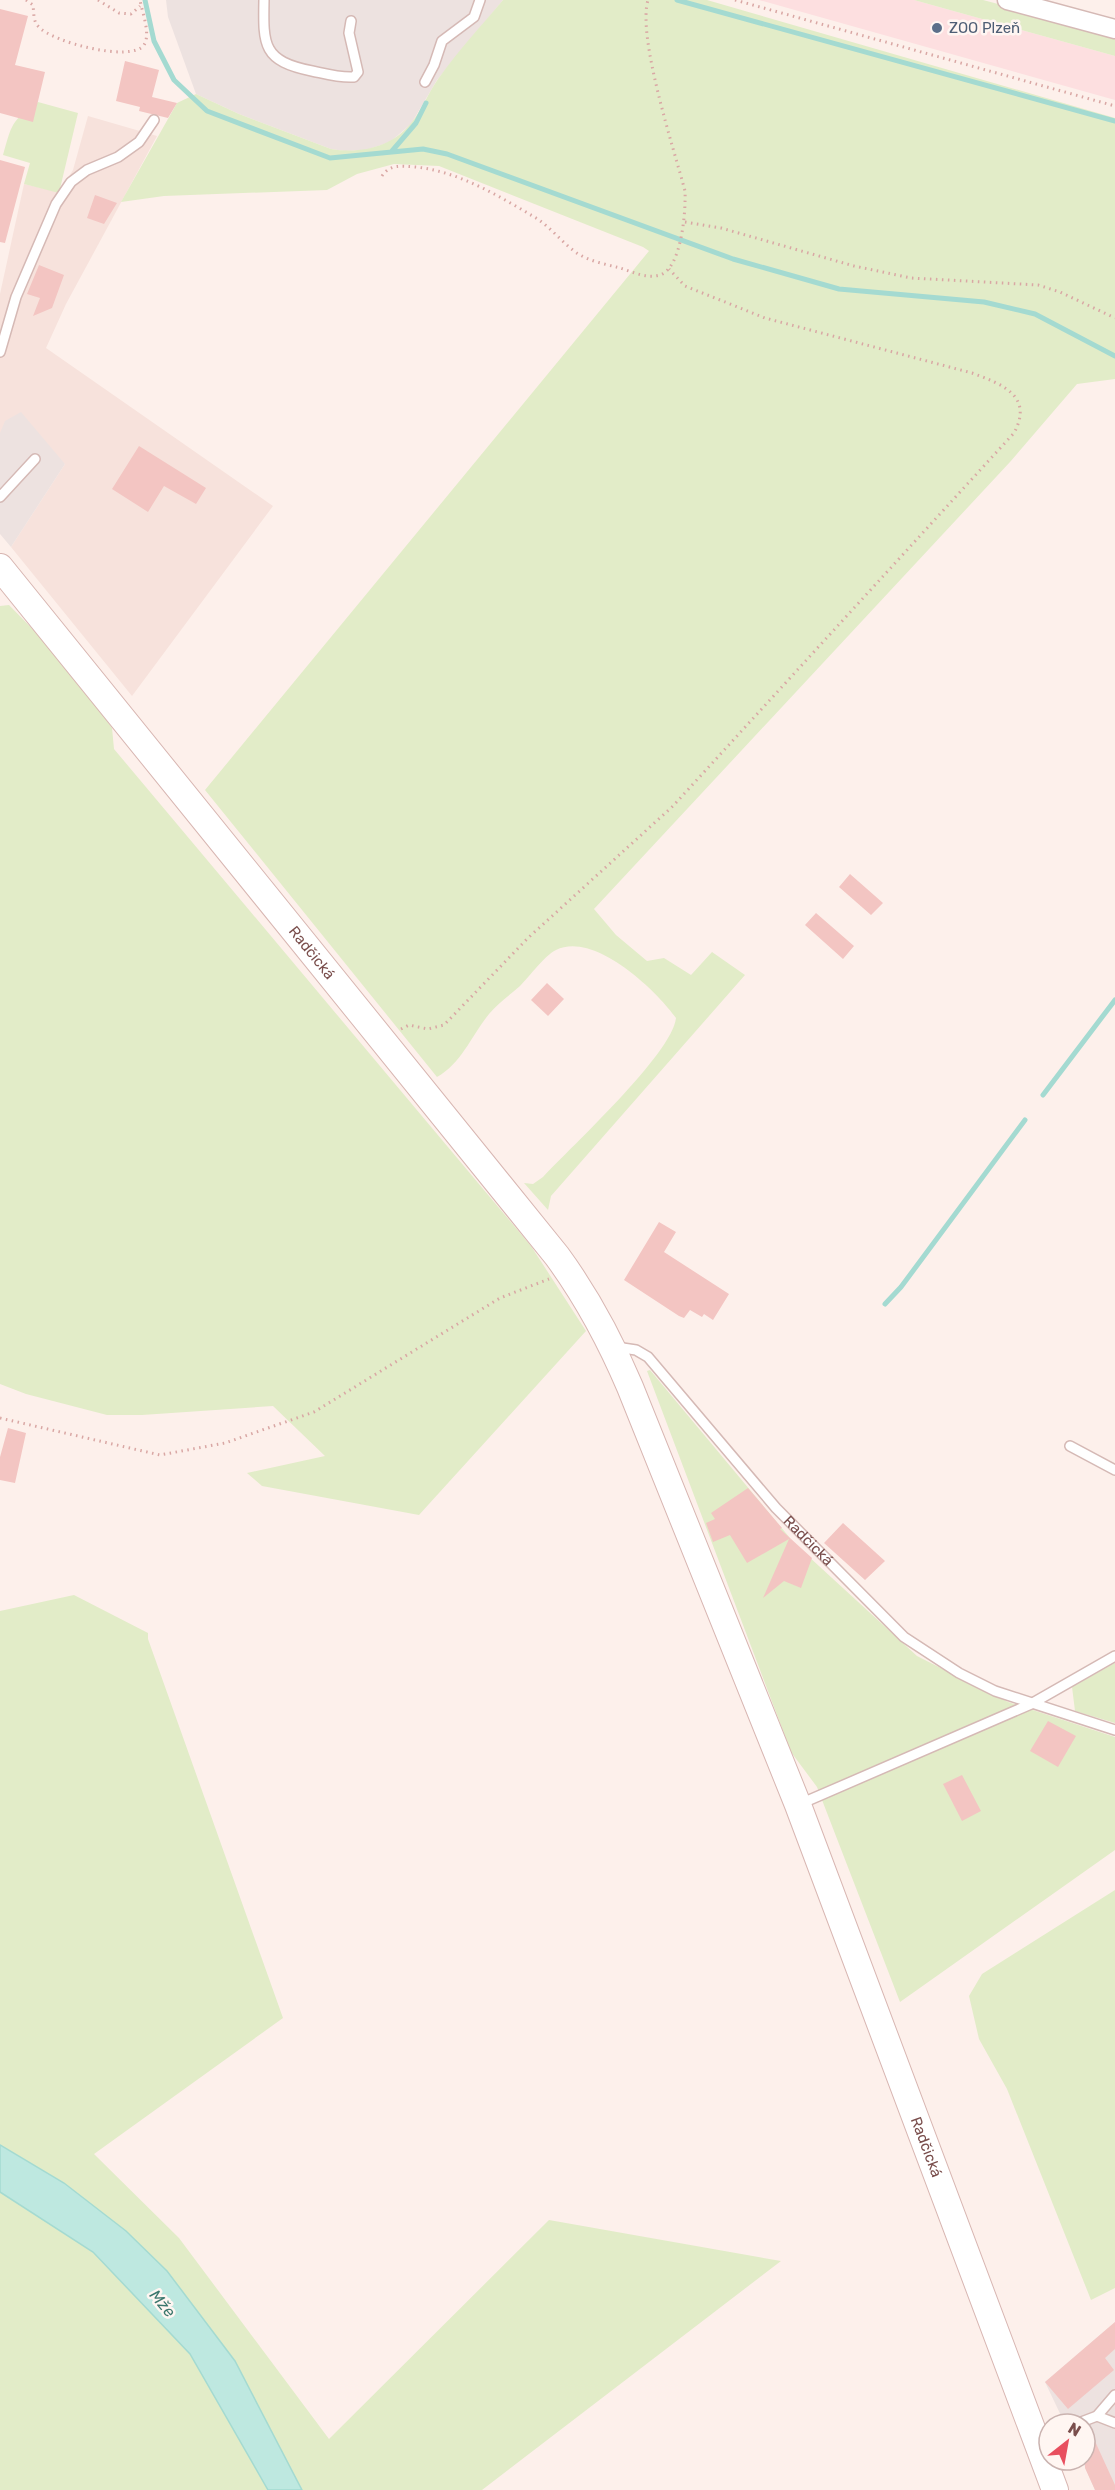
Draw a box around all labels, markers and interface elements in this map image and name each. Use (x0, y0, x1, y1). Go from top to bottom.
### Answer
place label: ZOO Plzeň (949, 19, 1020, 37)
marker: ZOO Plzeň (930, 21, 944, 35)
street label: Radčická (285, 923, 339, 983)
street label: Radčická (780, 1512, 837, 1569)
street label: Radčická (907, 2114, 946, 2180)
water label: Mže (146, 2286, 179, 2321)
north arrow (1037, 2412, 1097, 2472)
text: N (1065, 2418, 1084, 2441)

